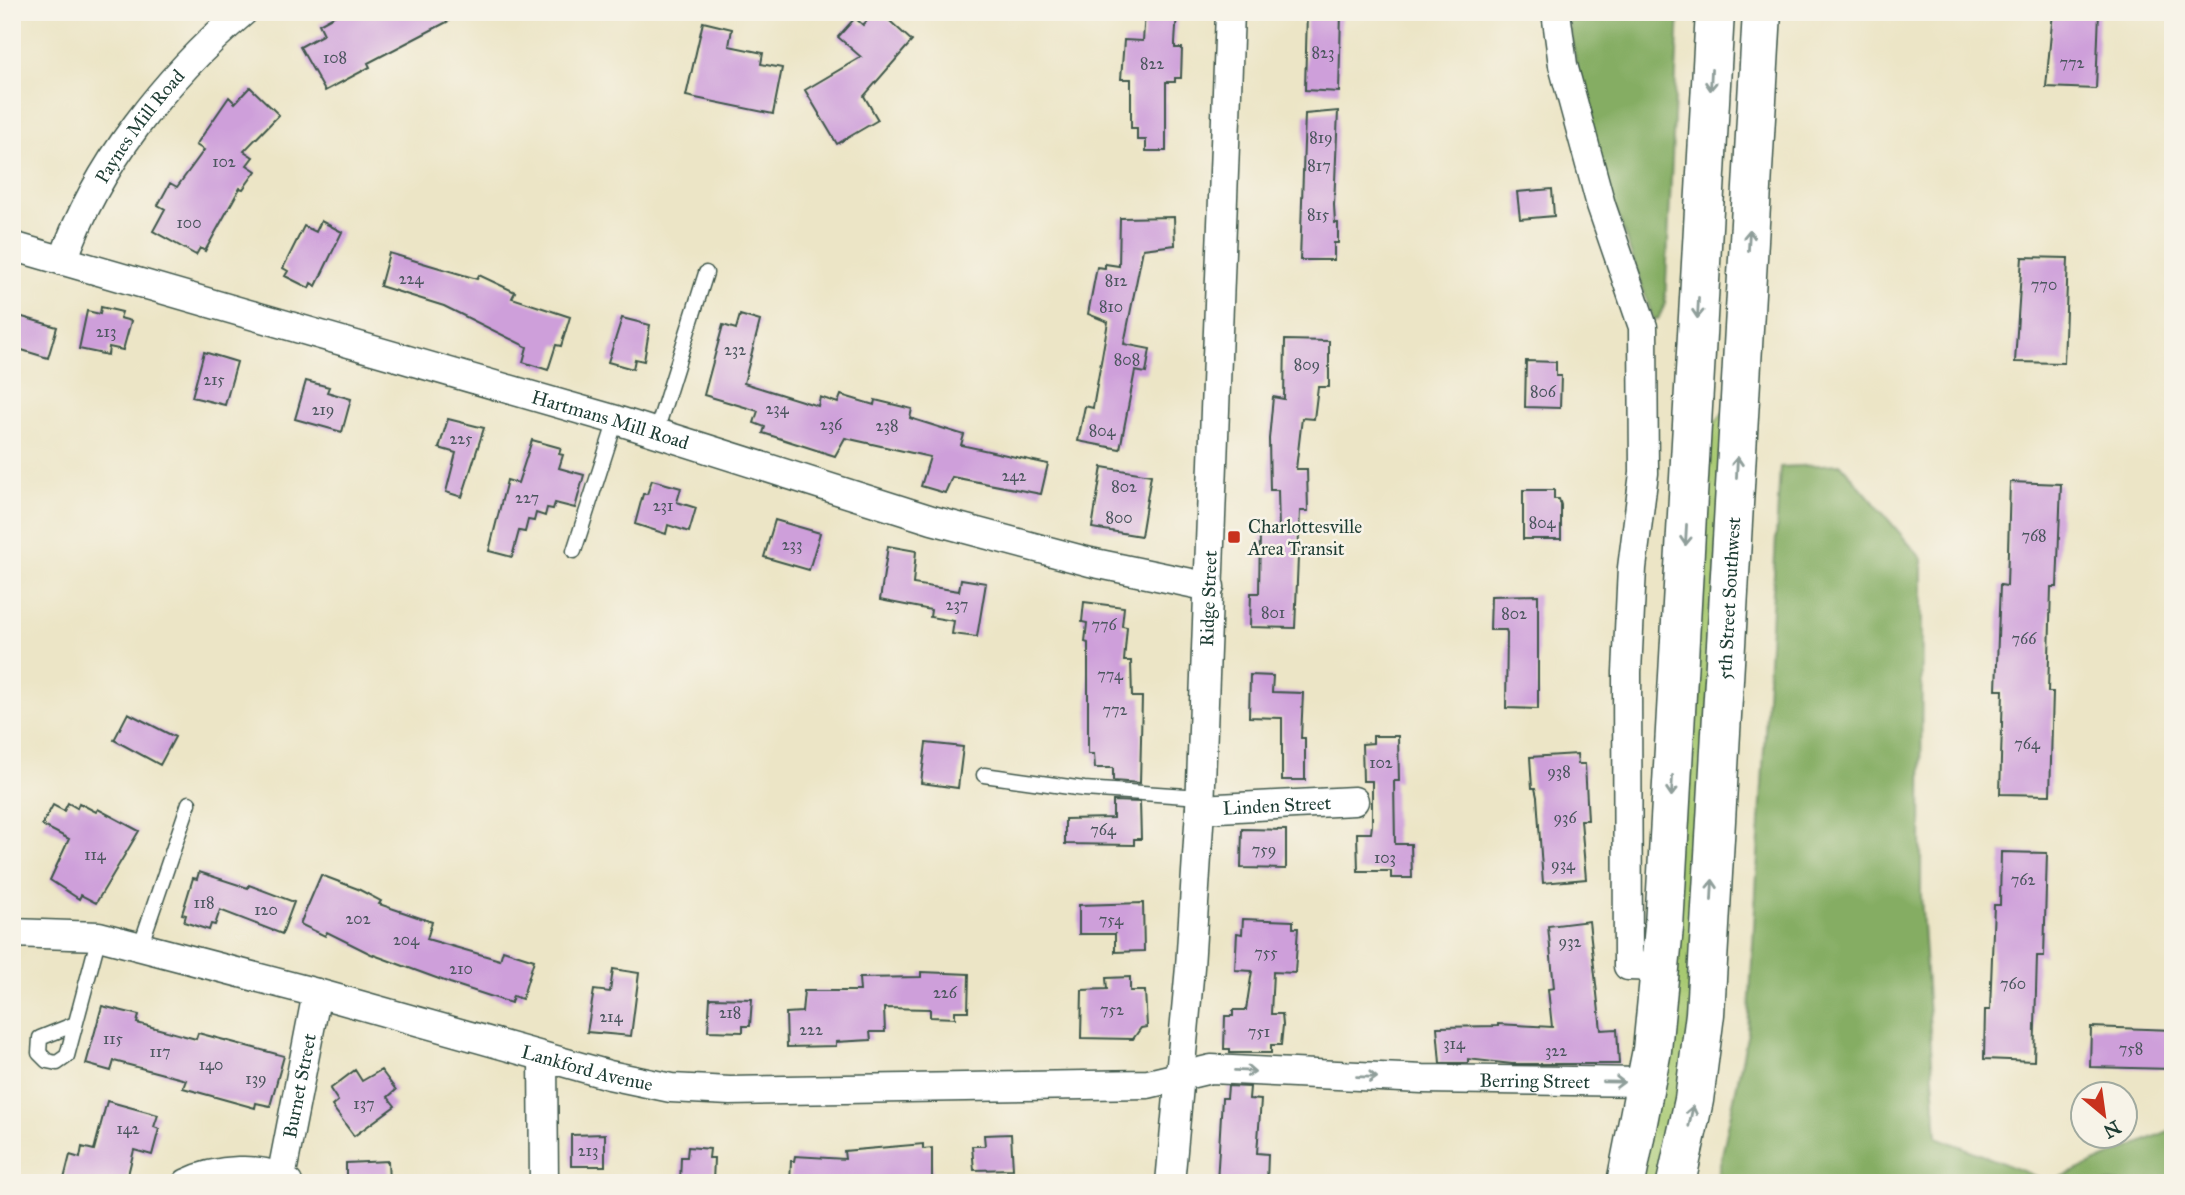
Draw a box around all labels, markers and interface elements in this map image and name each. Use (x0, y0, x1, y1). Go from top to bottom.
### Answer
house number: 823 (1312, 43, 1334, 62)
house number: 108 (323, 48, 347, 67)
house number: 772 (2060, 53, 2085, 72)
house number: 822 (1140, 54, 1164, 73)
street label: Paynes Mill Road (90, 64, 190, 187)
one-way arrow (1704, 69, 1717, 91)
house number: 819 (1309, 128, 1333, 147)
house number: 102 (212, 152, 236, 171)
house number: 817 (1307, 156, 1331, 175)
house number: 815 (1307, 205, 1330, 224)
house number: 100 (177, 213, 201, 232)
one-way arrow (1743, 229, 1756, 252)
house number: 224 (399, 269, 424, 288)
house number: 812 (1105, 271, 1127, 290)
house number: 770 (2031, 275, 2057, 294)
one-way arrow (1691, 296, 1704, 318)
house number: 810 (1099, 297, 1123, 316)
house number: 213 (96, 322, 116, 341)
house number: 232 (724, 340, 746, 359)
house number: 808 (1114, 350, 1140, 369)
house number: 809 (1294, 355, 1320, 374)
house number: 215 (203, 370, 225, 389)
house number: 806 (1530, 382, 1557, 401)
street label: Hartmans Mill Road (529, 385, 692, 455)
house number: 234 (765, 399, 790, 418)
house number: 219 (312, 400, 334, 419)
house number: 236 (820, 415, 843, 434)
house number: 238 (876, 416, 898, 435)
house number: 804 (1089, 421, 1116, 440)
house number: 225 (449, 429, 473, 448)
one-way arrow (1730, 456, 1743, 479)
house number: 242 (1002, 466, 1026, 485)
house number: 802 (1111, 477, 1137, 496)
house number: 227 (515, 488, 539, 507)
house number: 231 (653, 496, 673, 515)
house number: 800 (1105, 508, 1133, 527)
house number: 804 (1529, 513, 1556, 532)
place label: Charlottesville Area Transit (1247, 515, 1362, 560)
street label: 5th Street Southwest (1713, 516, 1745, 681)
one-way arrow (1679, 523, 1692, 546)
house number: 768 (2021, 526, 2047, 545)
marker: Charlottesville Area Transit (1226, 529, 1242, 545)
house number: 233 (782, 535, 802, 554)
street label: Ridge Street (1195, 550, 1222, 647)
house number: 237 (946, 595, 968, 614)
house number: 801 (1261, 603, 1285, 622)
house number: 802 (1501, 604, 1527, 623)
house number: 776 (1091, 615, 1117, 634)
house number: 766 (2012, 629, 2037, 648)
house number: 774 (1097, 665, 1124, 684)
house number: 772 (1103, 700, 1128, 719)
house number: 764 (2014, 734, 2041, 753)
house number: 102 (1369, 753, 1393, 772)
house number: 938 (1547, 762, 1571, 781)
one-way arrow (1665, 775, 1678, 798)
street label: Linden Street (1222, 791, 1332, 820)
house number: 936 (1553, 808, 1577, 827)
house number: 764 (1090, 820, 1117, 839)
house number: 759 (1252, 840, 1276, 859)
house number: 114 (84, 845, 107, 864)
house number: 103 (1374, 848, 1396, 867)
house number: 934 (1551, 855, 1576, 874)
house number: 762 (2011, 870, 2035, 889)
one-way arrow (1706, 879, 1719, 902)
house number: 118 (193, 893, 215, 912)
house number: 120 (254, 900, 278, 919)
house number: 202 (345, 909, 371, 928)
house number: 754 (1099, 910, 1124, 929)
house number: 204 (393, 930, 420, 949)
house number: 932 (1559, 932, 1582, 951)
house number: 755 (1254, 943, 1278, 962)
house number: 210 (449, 959, 473, 978)
house number: 760 (2000, 974, 2026, 993)
house number: 226 (933, 983, 958, 1002)
house number: 752 (1100, 1000, 1124, 1019)
house number: 218 (719, 1003, 741, 1022)
house number: 214 (599, 1007, 624, 1026)
house number: 222 (799, 1020, 823, 1039)
house number: 751 (1248, 1022, 1270, 1041)
house number: 115 (103, 1029, 124, 1048)
street label: Burnet Street (278, 1031, 321, 1140)
house number: 314 (1443, 1034, 1466, 1053)
house number: 758 (2119, 1039, 2143, 1058)
street label: Lankford Avenue (519, 1040, 655, 1096)
house number: 322 (1545, 1041, 1567, 1060)
house number: 117 (149, 1042, 171, 1061)
house number: 140 (199, 1055, 223, 1074)
one-way arrow (1233, 1065, 1256, 1078)
house number: 139 (245, 1069, 267, 1088)
street label: Berring Street (1479, 1069, 1590, 1094)
one-way arrow (1356, 1070, 1379, 1083)
one-way arrow (1602, 1075, 1625, 1089)
north arrow (2070, 1080, 2140, 1150)
house number: 137 (353, 1094, 375, 1113)
one-way arrow (1684, 1105, 1698, 1128)
text: N (2099, 1115, 2125, 1143)
house number: 142 (116, 1119, 140, 1138)
house number: 213 (578, 1141, 598, 1160)

